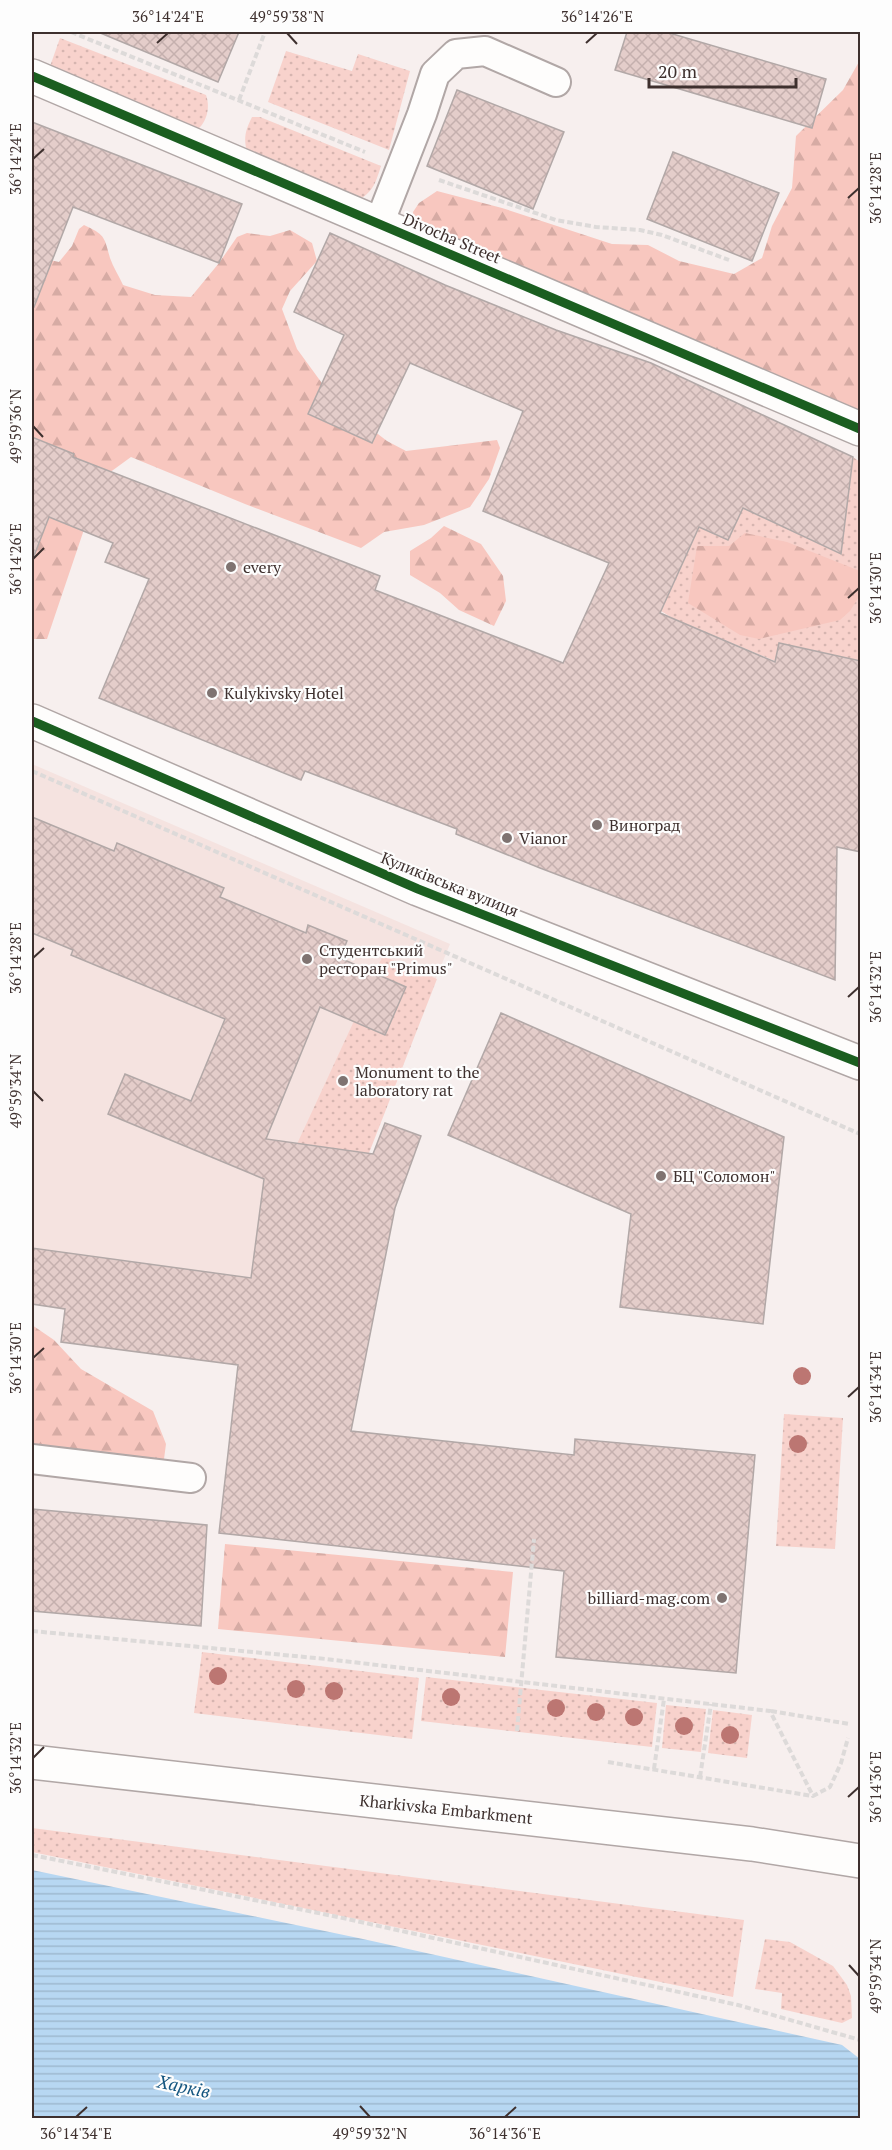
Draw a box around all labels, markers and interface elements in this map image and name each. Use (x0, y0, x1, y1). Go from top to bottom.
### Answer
text: 36°14'24"E (132, 6, 204, 26)
text: 49°59'38"N (250, 6, 324, 26)
text: 36°14'26"E (561, 6, 633, 26)
scale bar (649, 51, 796, 89)
text: 20 m (658, 59, 698, 83)
text: 36°14'24"E (5, 123, 25, 195)
text: 36°14'28"E (865, 152, 885, 224)
street label: Divocha Street (400, 207, 504, 269)
text: 49°59'36"N (5, 389, 25, 463)
text: 36°14'26"E (5, 523, 25, 595)
text: 36°14'30"E (865, 552, 885, 624)
place label: every (243, 556, 282, 578)
marker: every (224, 560, 238, 574)
place label: Kulykivsky Hotel (224, 682, 344, 704)
marker: Kulykivsky Hotel (205, 686, 219, 700)
place label: Виноград (609, 814, 680, 836)
marker: Виноград (590, 818, 604, 832)
place label: Vianor (519, 827, 568, 849)
marker: Vianor (500, 831, 514, 845)
street label: Куликівська вулиця (378, 846, 522, 922)
text: 36°14'28"E (5, 922, 25, 994)
place label: Студентський ресторан "Primus" (319, 939, 453, 979)
text: 36°14'32"E (865, 951, 885, 1023)
marker: Студентський ресторан "Primus" (300, 952, 314, 966)
text: 49°59'34"N (5, 1054, 25, 1128)
place label: Monument to the laboratory rat (355, 1061, 480, 1101)
marker: Monument to the laboratory rat (336, 1074, 350, 1088)
place label: БЦ "Соломон" (673, 1165, 776, 1187)
marker: БЦ "Соломон" (654, 1169, 668, 1183)
text: 36°14'30"E (5, 1322, 25, 1394)
text: 36°14'34"E (865, 1351, 885, 1423)
place label: billiard-mag.com (588, 1587, 710, 1609)
marker: billiard-mag.com (715, 1591, 729, 1605)
text: 36°14'32"E (5, 1722, 25, 1794)
text: 36°14'36"E (865, 1751, 885, 1823)
street label: Kharkivska Embarkment (358, 1789, 534, 1829)
text: 49°59'34"N (865, 1939, 885, 2013)
water label: Харків (154, 2068, 213, 2103)
text: 36°14'34"E (40, 2123, 112, 2143)
text: 49°59'32"N (333, 2123, 407, 2143)
text: 36°14'36"E (469, 2123, 541, 2143)

